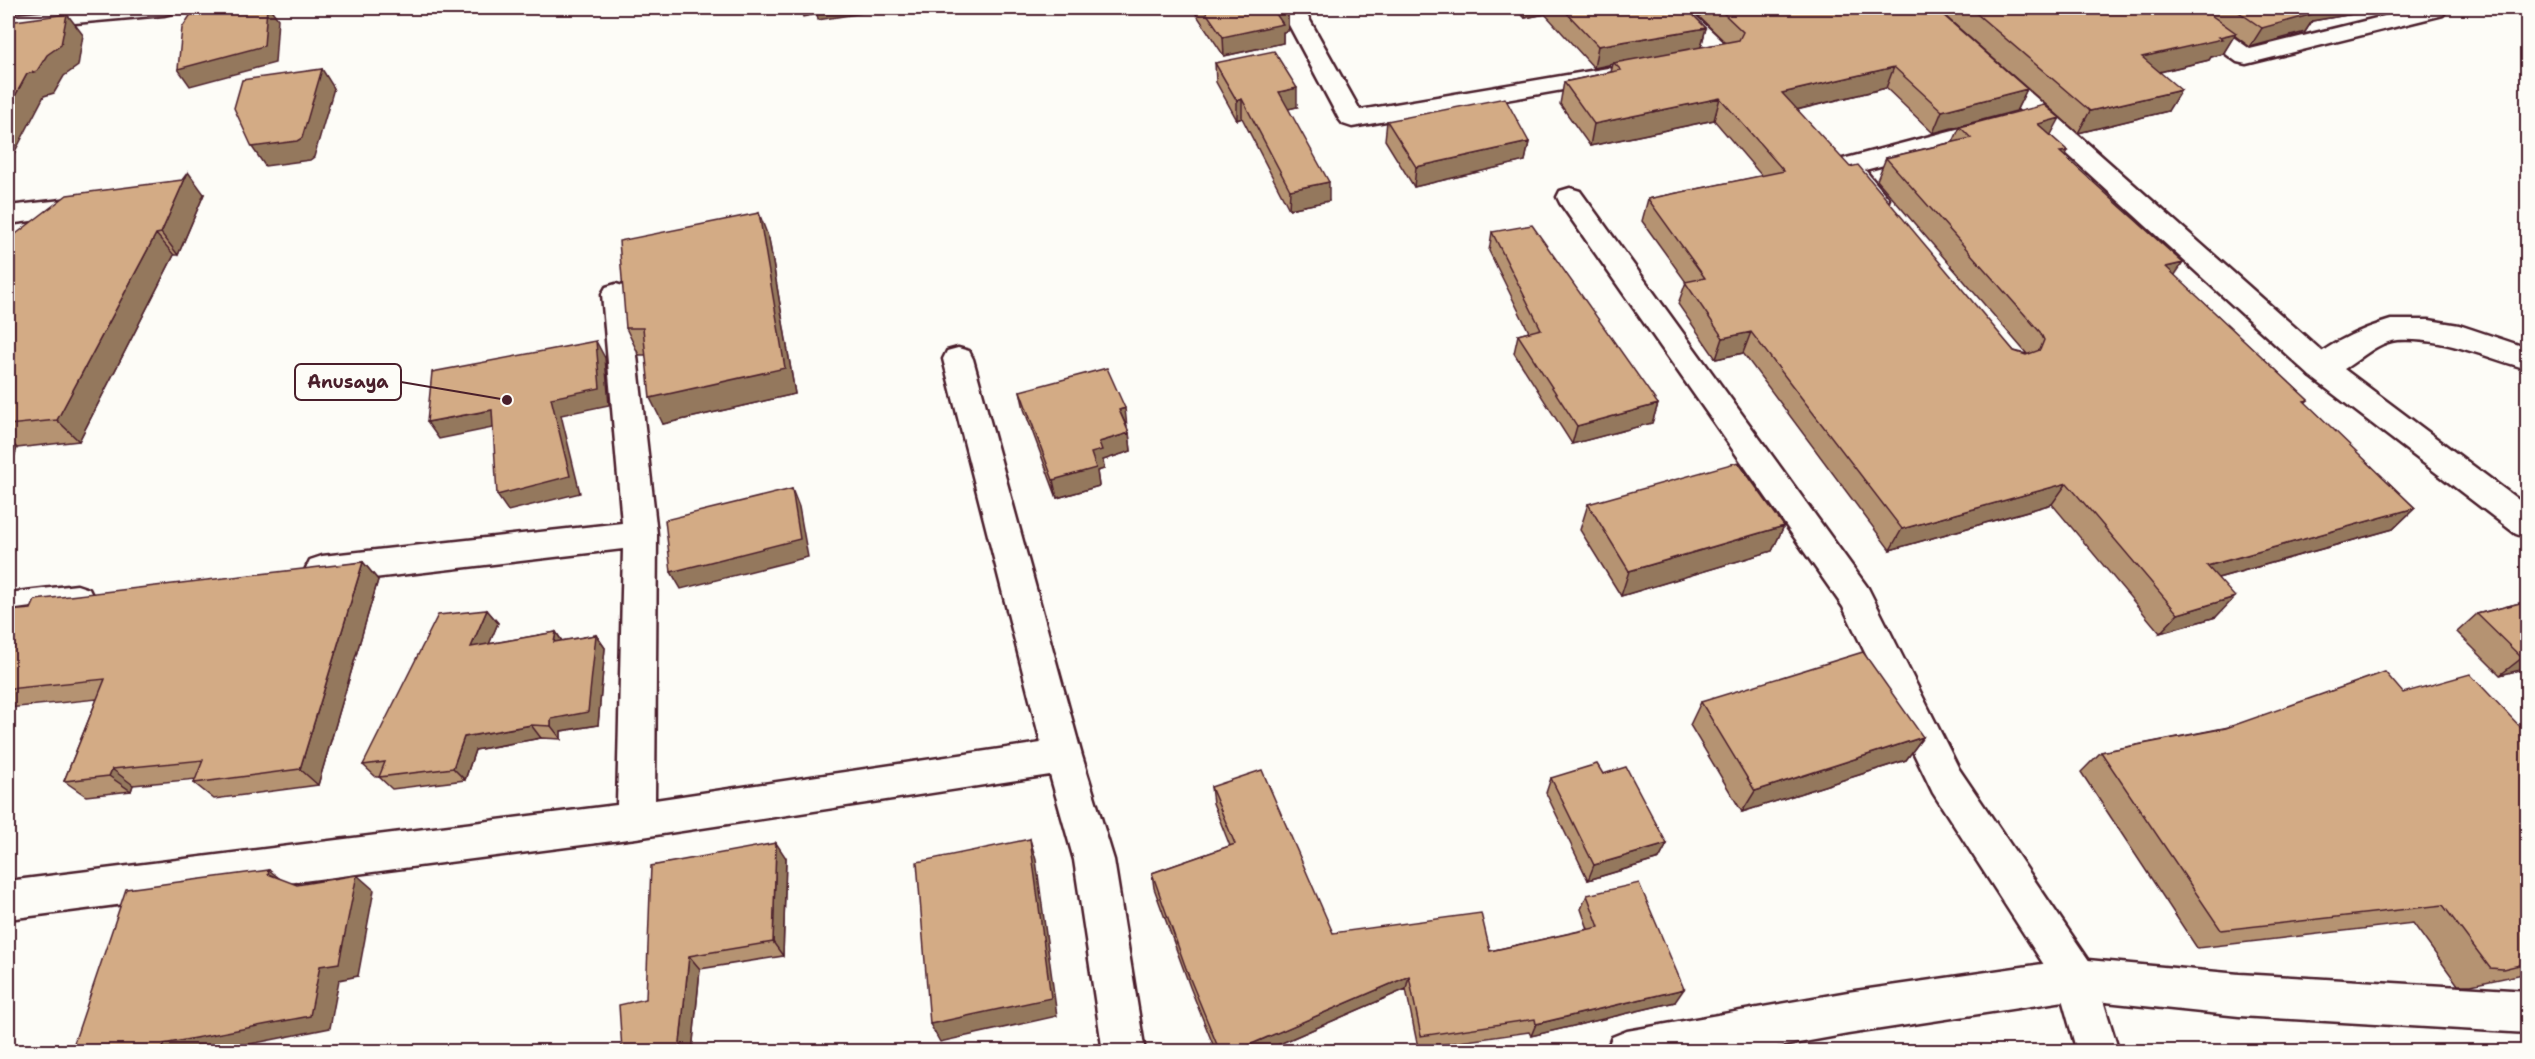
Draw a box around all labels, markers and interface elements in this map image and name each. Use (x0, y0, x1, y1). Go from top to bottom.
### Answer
callout: Anusaya (295, 364, 401, 400)
text: Anusaya (307, 370, 389, 394)

